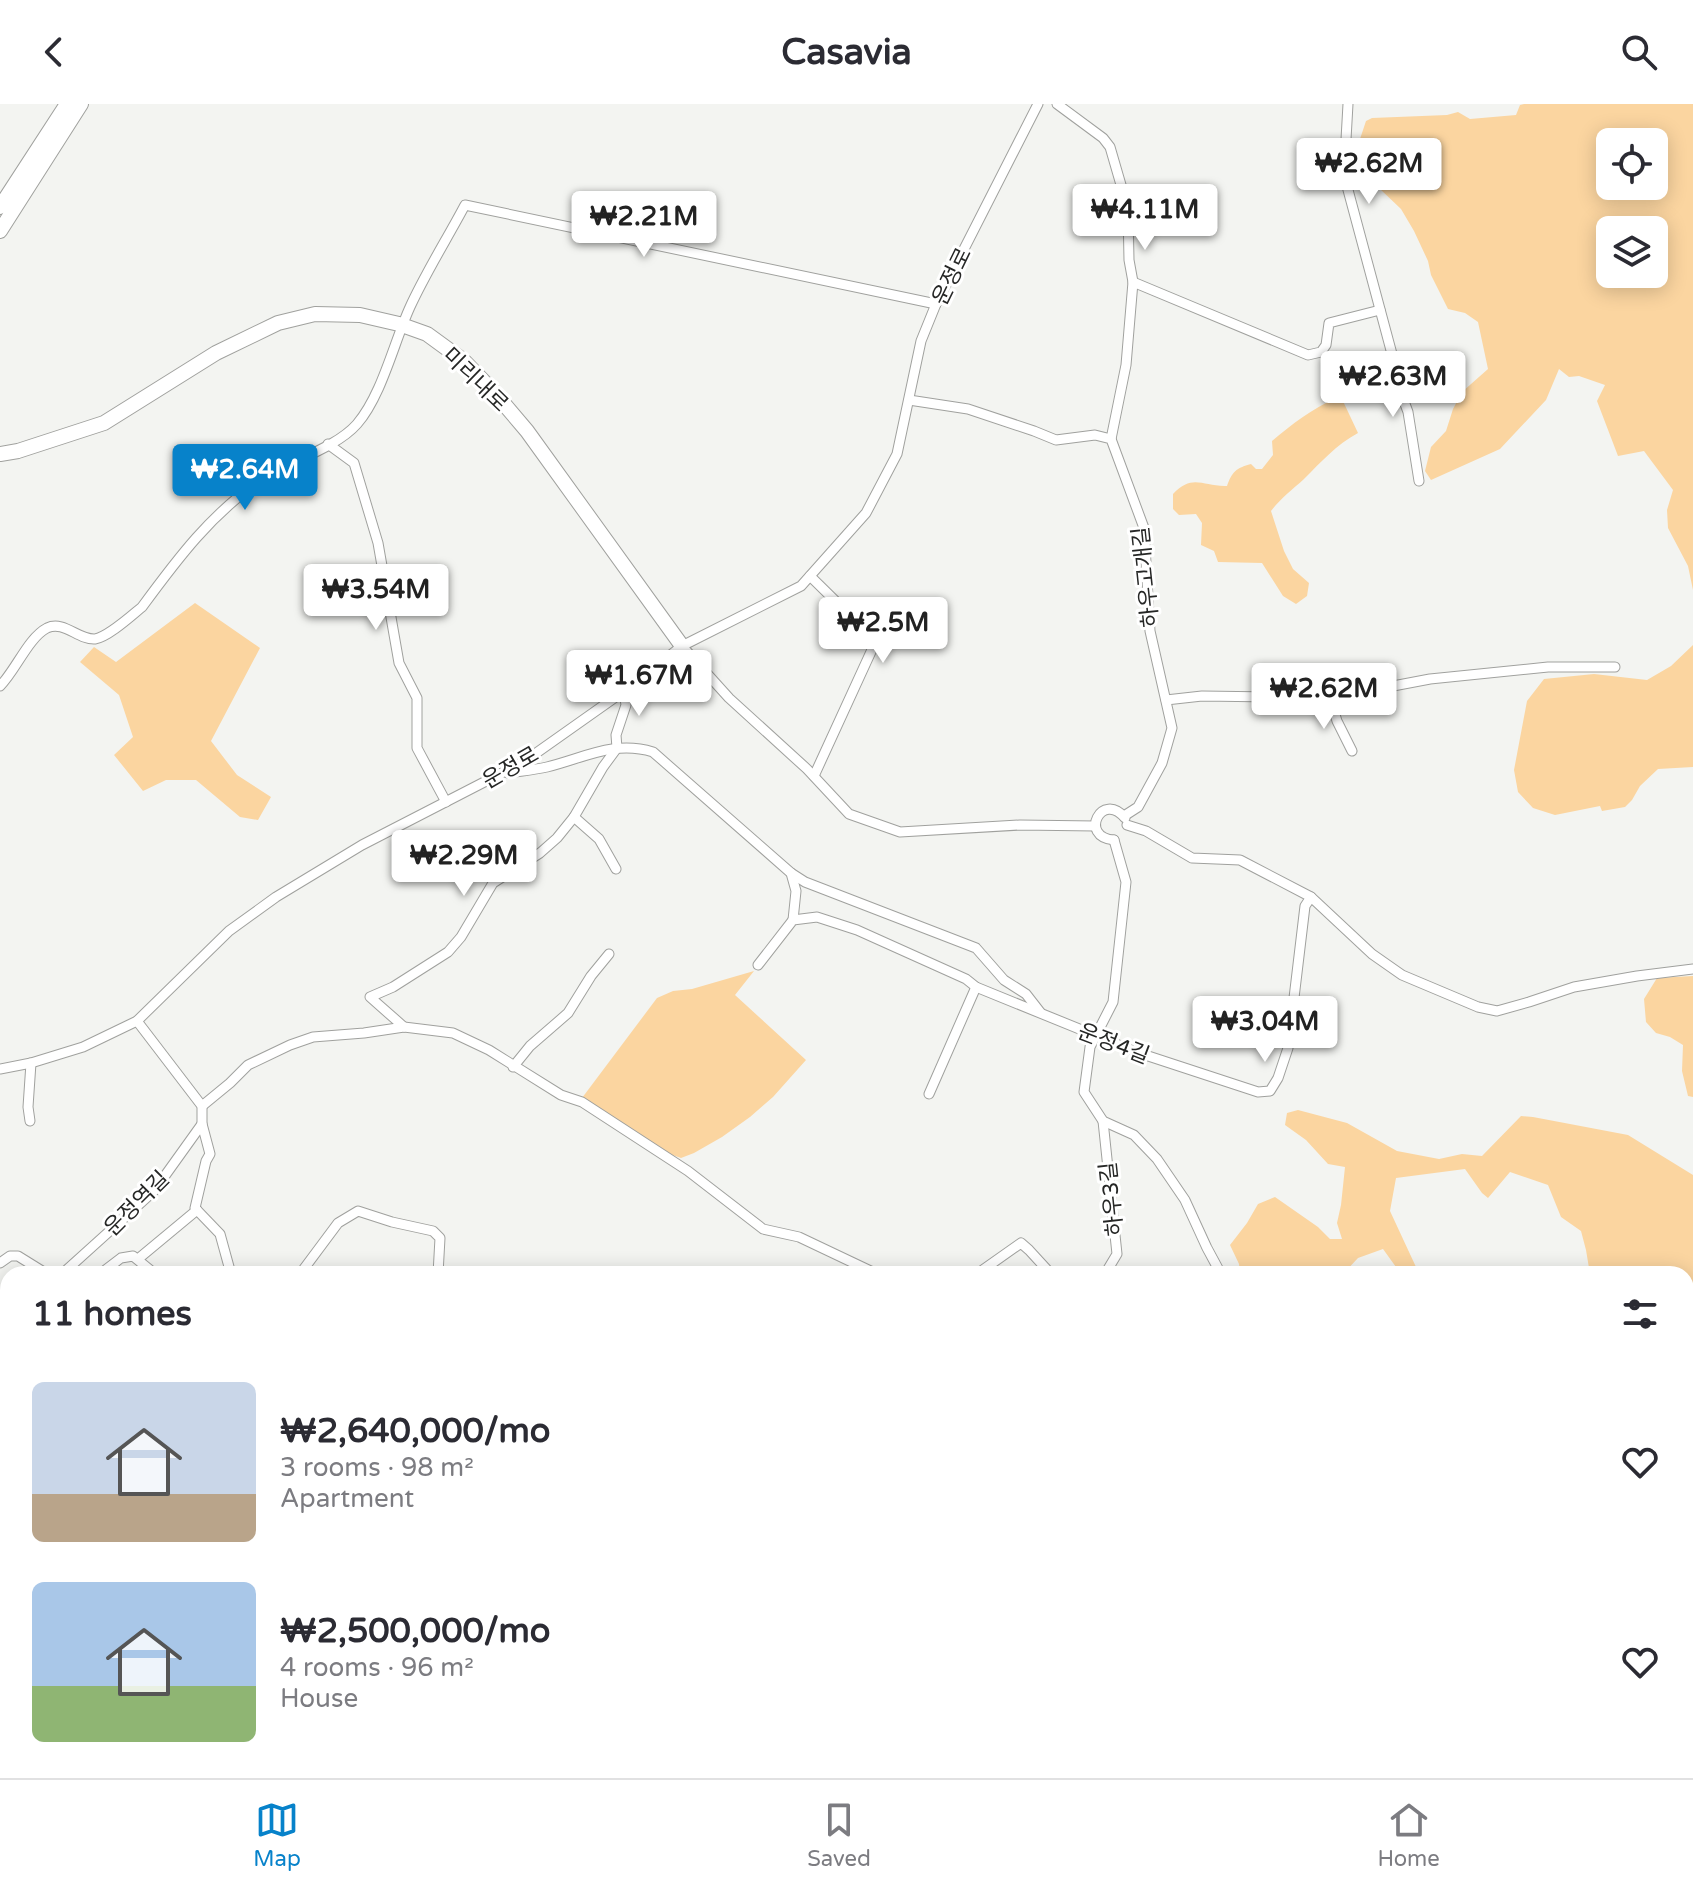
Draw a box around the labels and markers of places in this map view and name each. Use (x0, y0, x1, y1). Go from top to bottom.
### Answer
pin: ₩2.62M (1304, 138, 1434, 206)
pin: ₩4.11M (1080, 184, 1210, 252)
pin: ₩2.21M (579, 191, 709, 259)
pin: ₩2.63M (1328, 351, 1458, 419)
pin: ₩2.64M (180, 444, 310, 512)
pin: ₩3.54M (311, 564, 441, 632)
pin: ₩2.5M (827, 597, 939, 665)
pin: ₩1.67M (574, 650, 704, 718)
pin: ₩2.62M (1259, 663, 1389, 731)
pin: ₩2.29M (399, 830, 529, 898)
pin: ₩3.04M (1200, 996, 1330, 1064)

